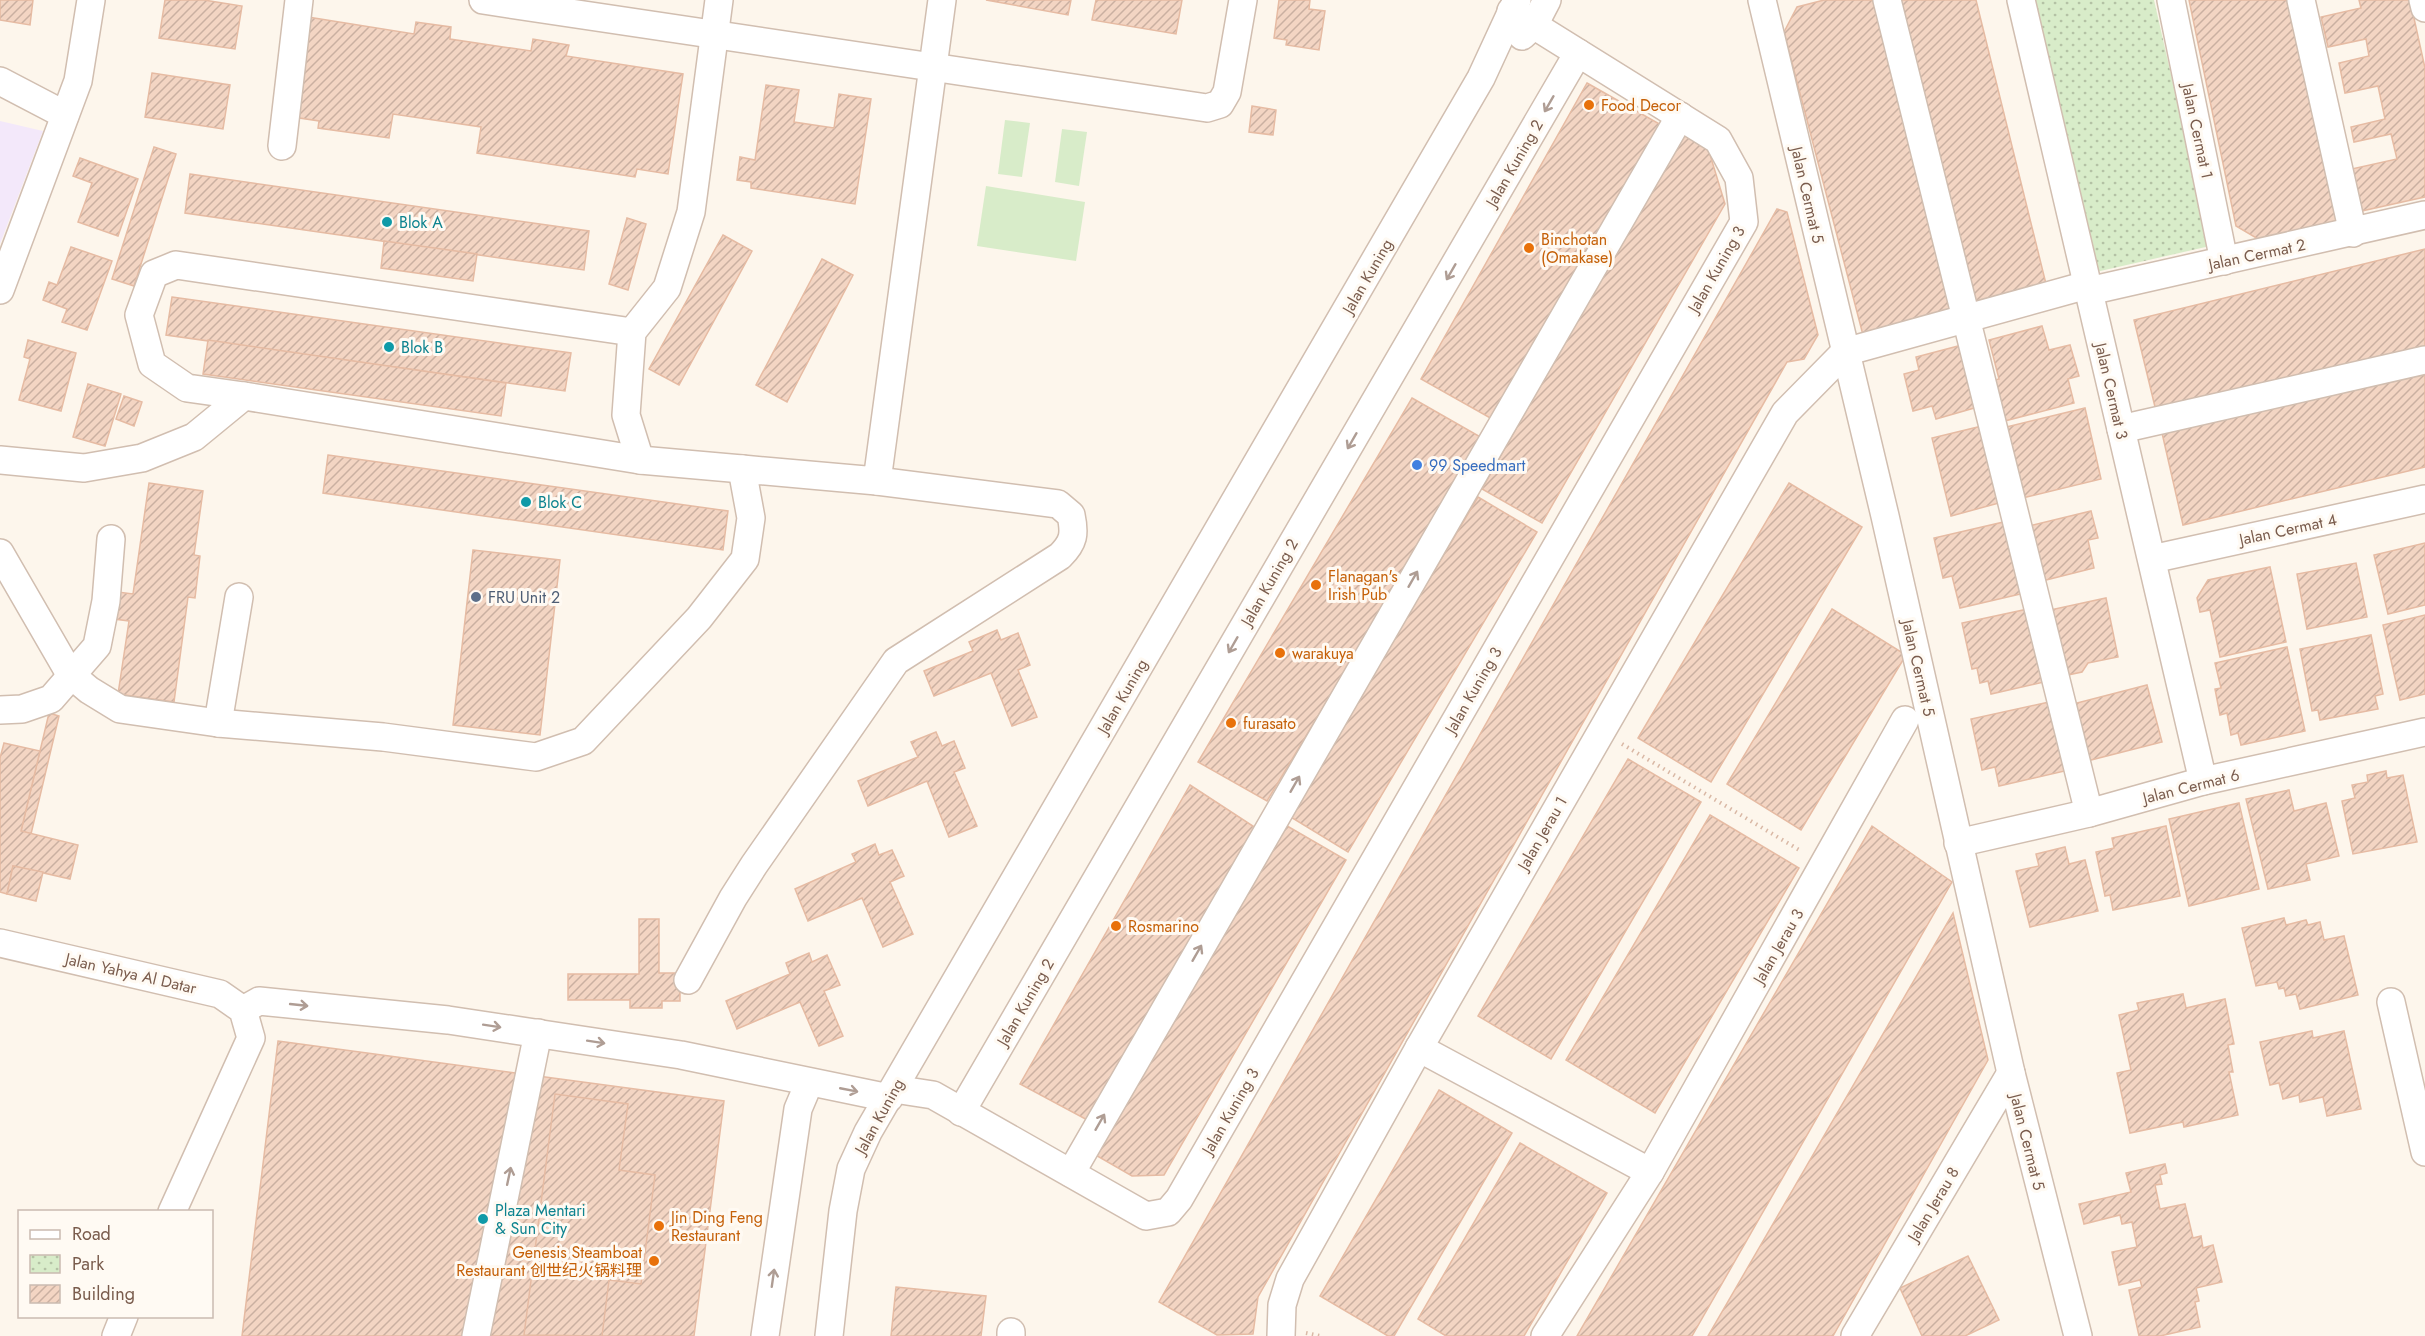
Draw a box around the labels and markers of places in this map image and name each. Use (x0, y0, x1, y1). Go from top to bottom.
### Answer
place label: Food Decor (1601, 94, 1681, 117)
marker: Food Decor (1582, 98, 1596, 112)
place label: Blok A (399, 211, 443, 234)
marker: Blok A (380, 215, 394, 229)
place label: Binchotan (Omakase) (1541, 228, 1613, 269)
marker: Binchotan (Omakase) (1522, 241, 1536, 255)
place label: Blok B (401, 336, 443, 359)
marker: Blok B (382, 340, 396, 354)
place label: 99 Speedmart (1429, 454, 1525, 477)
marker: 99 Speedmart (1410, 458, 1424, 472)
place label: Blok C (538, 491, 582, 514)
marker: Blok C (519, 495, 533, 509)
place label: Flanagan's Irish Pub (1328, 565, 1398, 606)
marker: Flanagan's Irish Pub (1309, 578, 1323, 592)
place label: FRU Unit 2 (488, 586, 560, 609)
marker: FRU Unit 2 (469, 590, 483, 604)
place label: warakuya (1292, 642, 1354, 665)
marker: warakuya (1273, 646, 1287, 660)
place label: furasato (1243, 712, 1296, 735)
marker: furasato (1224, 716, 1238, 730)
place label: Rosmarino (1128, 915, 1199, 938)
marker: Rosmarino (1109, 919, 1123, 933)
place label: Plaza Mentari & Sun City (495, 1199, 586, 1240)
place label: Jin Ding Feng Restaurant (669, 1206, 763, 1247)
marker: Plaza Mentari & Sun City (476, 1212, 490, 1226)
marker: Jin Ding Feng Restaurant (652, 1219, 666, 1233)
place label: Genesis Steamboat Restaurant 创世纪火锅料理 (456, 1241, 642, 1282)
marker: Genesis Steamboat Restaurant 创世纪火锅料理 (647, 1254, 661, 1268)

